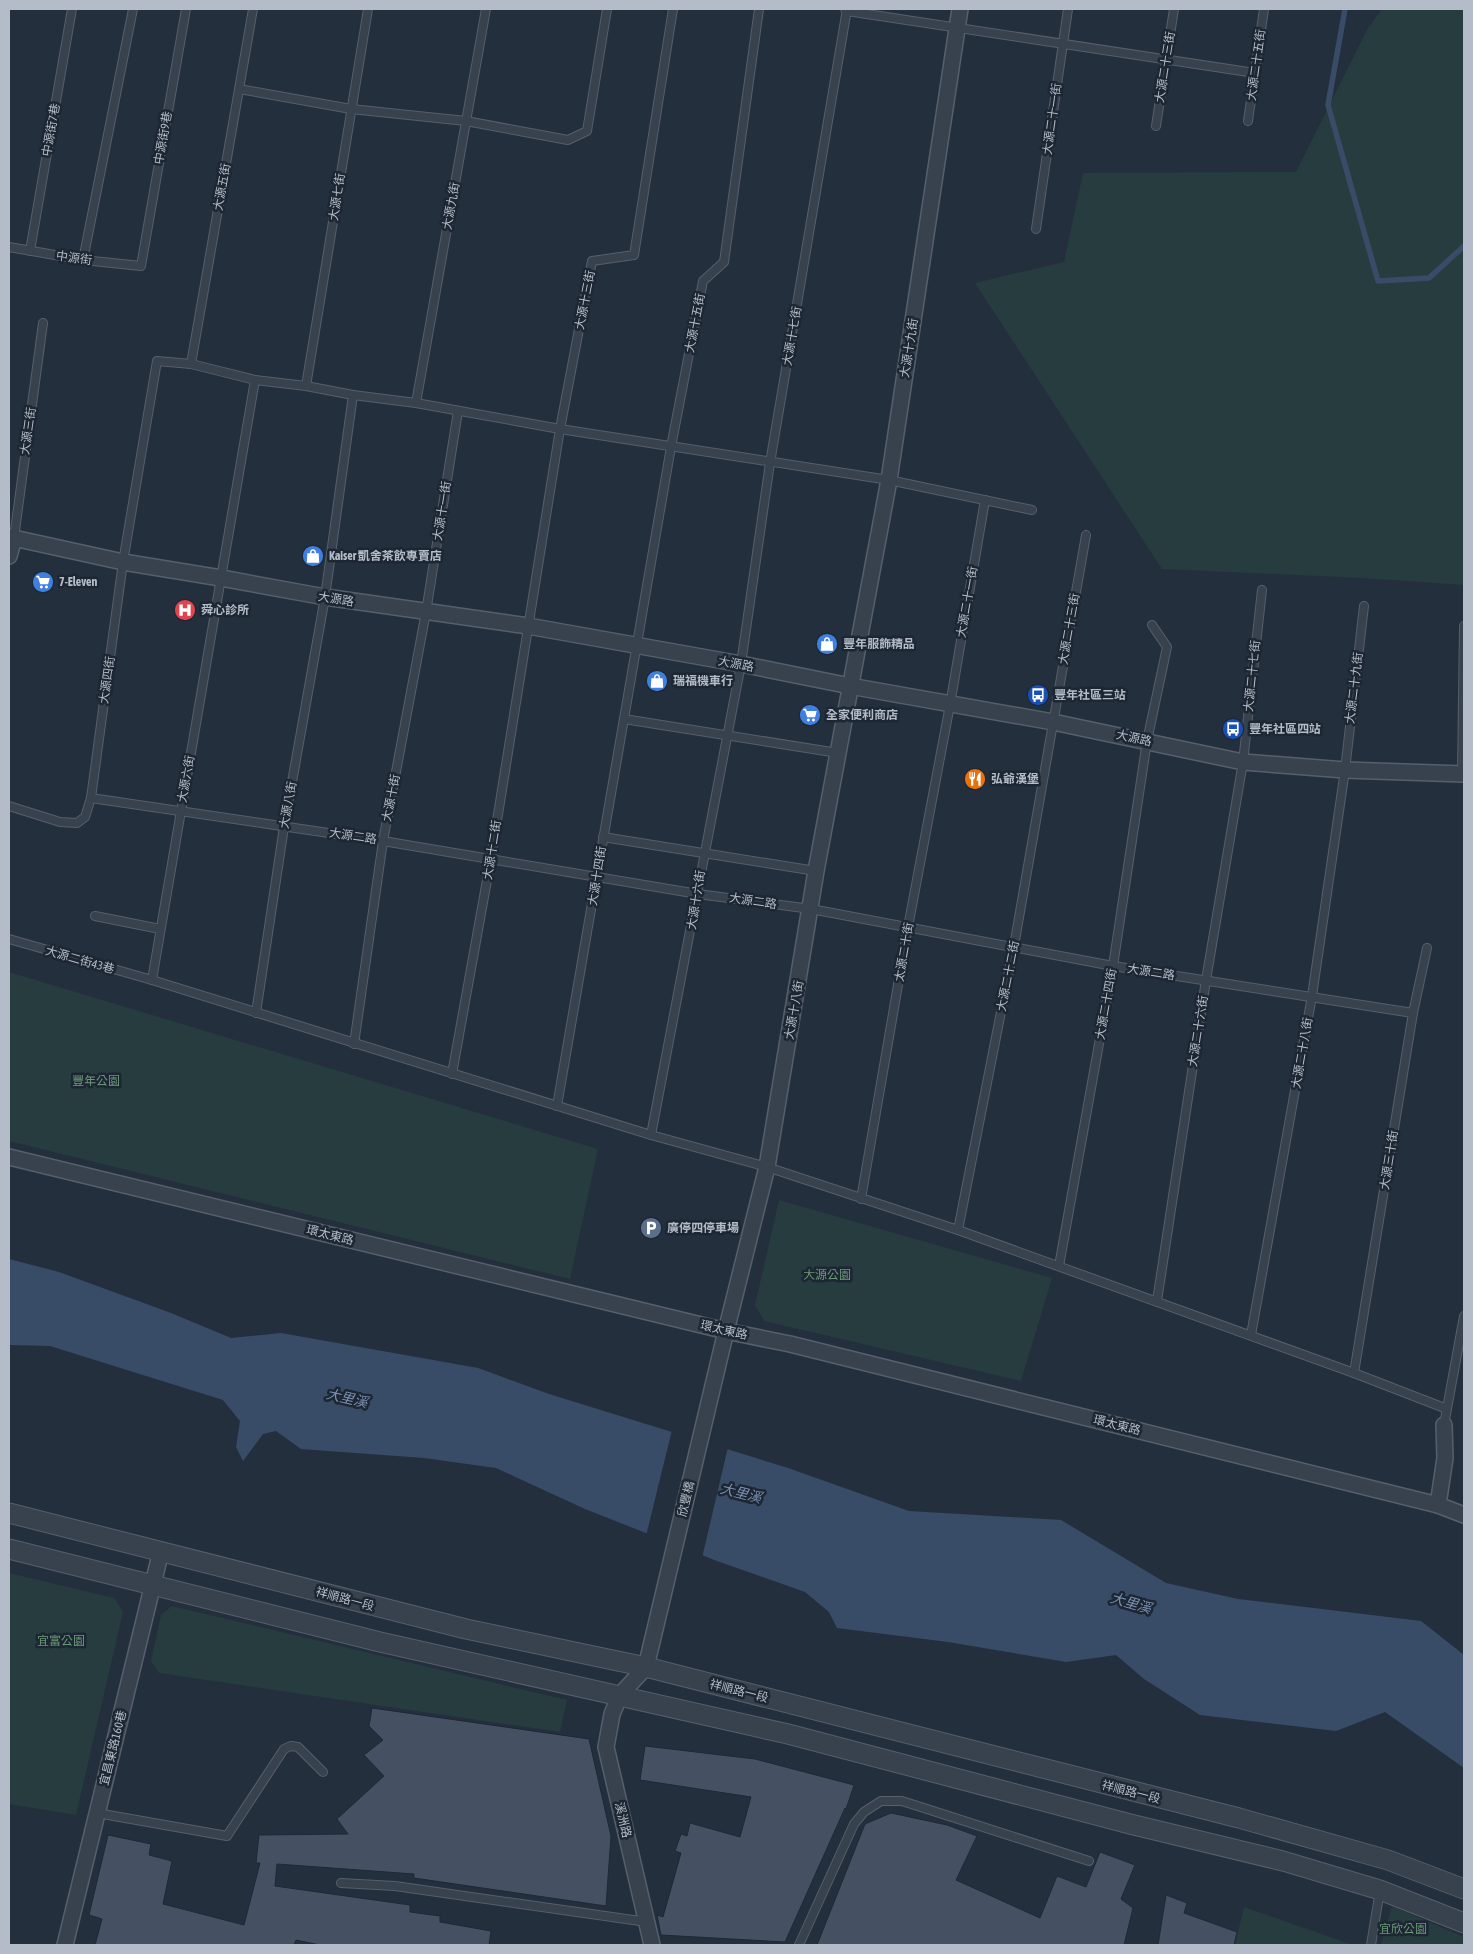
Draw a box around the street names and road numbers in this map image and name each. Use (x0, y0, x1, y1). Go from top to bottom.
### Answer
street label: 大源二十五街 (1244, 28, 1268, 102)
street label: 大源二十三街 (1152, 30, 1178, 104)
street label: 大源二十一街 (1040, 82, 1064, 156)
street label: 中源街7巷 (39, 102, 63, 158)
street label: 中源街9巷 (151, 110, 175, 166)
street label: 大源五街 (211, 162, 233, 212)
street label: 大源七街 (326, 172, 348, 222)
street label: 大源九街 (440, 181, 462, 231)
street label: 中源街 (55, 249, 93, 267)
street label: 大源十三街 (572, 269, 598, 331)
street label: 大源十五街 (682, 292, 708, 354)
street label: 大源十七街 (780, 305, 804, 367)
street label: 大源十九街 (897, 317, 921, 379)
street label: 大源三街 (18, 406, 38, 456)
street label: 大源十一街 (430, 480, 454, 542)
street label: 大源二十一街 (954, 565, 980, 639)
street label: 大源路 (317, 589, 355, 609)
street label: 大源二十三街 (1056, 592, 1082, 666)
street label: 大源二十七街 (1241, 639, 1263, 713)
street label: 大源二十九街 (1343, 651, 1365, 725)
street label: 大源路 (717, 654, 755, 674)
street label: 大源四街 (97, 655, 117, 705)
street label: 大源路 (1115, 727, 1153, 749)
street label: 大源六街 (175, 754, 197, 804)
street label: 大源十街 (380, 773, 402, 823)
street label: 大源八街 (277, 780, 299, 830)
street label: 大源十二街 (480, 819, 504, 881)
street label: 大源二路 (328, 826, 378, 846)
street label: 大源十四街 (585, 845, 609, 907)
street label: 大源十六街 (684, 869, 708, 931)
street label: 大源二路 (728, 891, 778, 911)
street label: 太源二十街 (892, 921, 916, 983)
street label: 大源二十二街 (994, 939, 1022, 1013)
street label: 大源二街43巷 (44, 943, 116, 977)
street label: 大源二路 (1126, 961, 1176, 983)
street label: 大源二十四街 (1093, 967, 1119, 1041)
street label: 大源十八街 (782, 979, 806, 1041)
street label: 大源二十六街 (1185, 994, 1211, 1068)
street label: 大源二十八街 (1289, 1016, 1315, 1090)
street label: 大源三十街 (1377, 1129, 1401, 1191)
street label: 環太東路 (305, 1222, 355, 1248)
street label: 環太東路 (699, 1318, 749, 1342)
street label: 環太東路 (1092, 1412, 1142, 1438)
street label: 欣豐橋 (675, 1480, 697, 1518)
street label: 祥順路一段 (314, 1584, 376, 1614)
street label: 祥順路一段 (708, 1677, 770, 1705)
street label: 宜昌東路160巷 (97, 1709, 129, 1787)
street label: 祥順路一段 (1100, 1778, 1162, 1806)
street label: 溪洲路 (612, 1801, 634, 1839)

